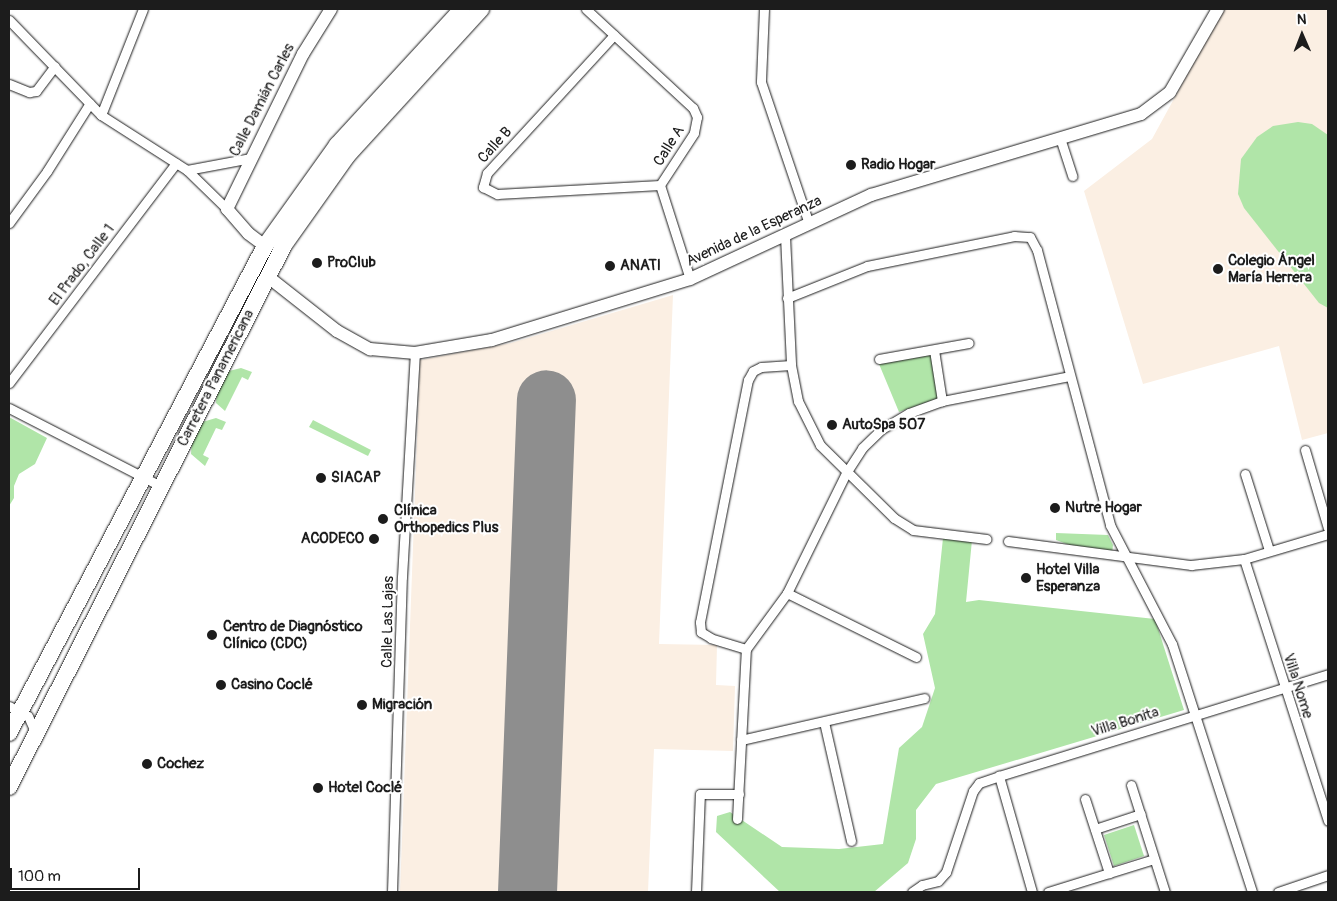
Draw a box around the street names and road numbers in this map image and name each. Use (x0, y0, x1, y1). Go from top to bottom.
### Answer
street label: Calle Damián Carles (226, 40, 298, 160)
street label: Calle B (474, 123, 516, 167)
street label: Calle A (650, 123, 688, 169)
street label: Avenida de la Esperanza (683, 192, 825, 270)
street label: El Prado, Calle 1 (46, 221, 118, 309)
street label: Carretera Panamericana (174, 307, 258, 449)
street label: Calle Las Lajas (378, 576, 398, 668)
street label: Villa Nome (1279, 651, 1317, 721)
street label: Villa Bonita (1089, 703, 1161, 741)

